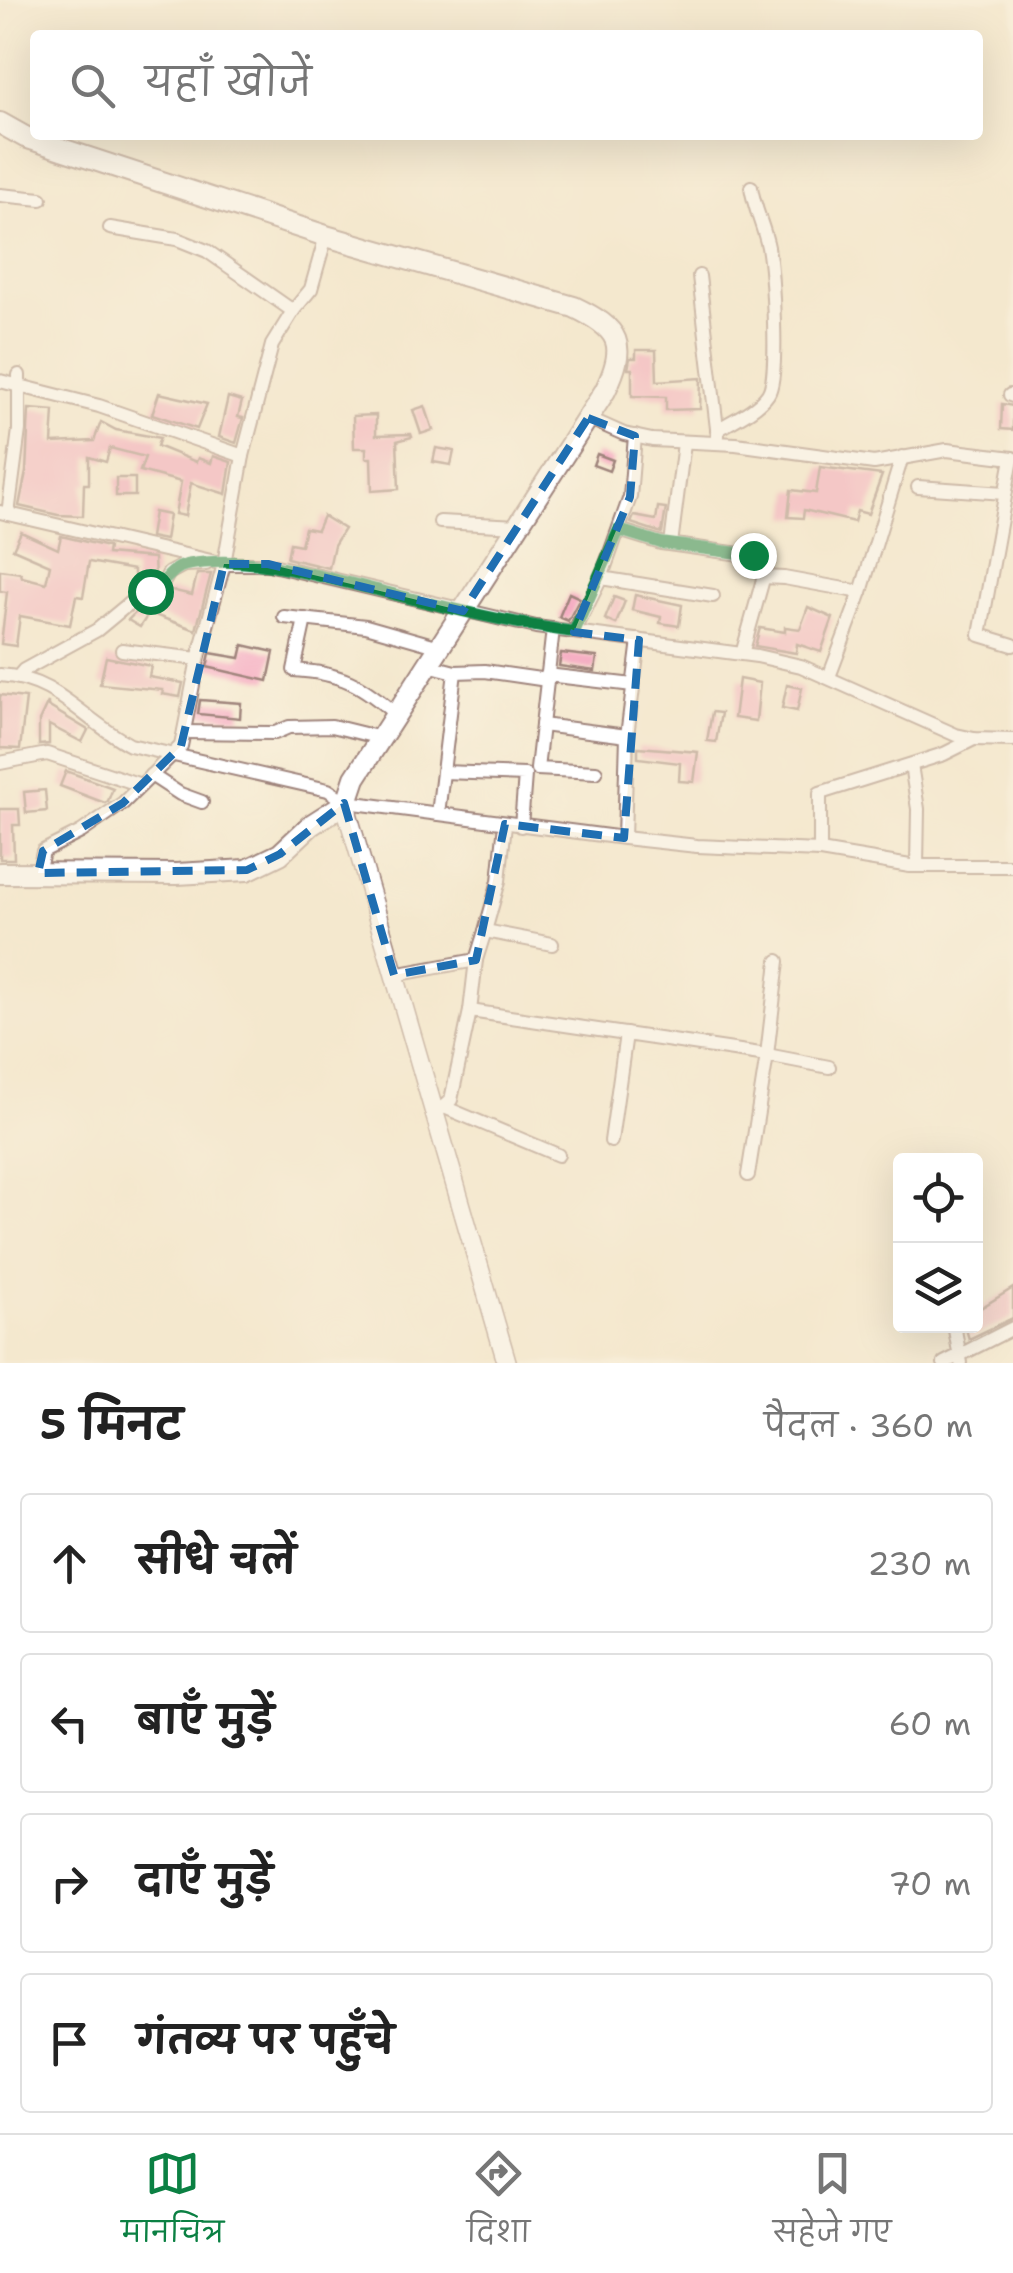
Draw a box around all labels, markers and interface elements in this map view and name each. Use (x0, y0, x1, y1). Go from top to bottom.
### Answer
search box (30, 30, 983, 140)
text: यहाँ खोजें (145, 56, 312, 107)
icon: search (65, 58, 120, 113)
route end (731, 533, 777, 579)
route start (128, 569, 174, 615)
map controls (893, 1153, 983, 1333)
button: locate (893, 1153, 983, 1243)
button: layers (893, 1243, 983, 1333)
text: 5 मिनट (40, 1396, 183, 1452)
text: पैदल · 360 m (764, 1404, 973, 1447)
text: सीधे चलें (137, 1534, 296, 1585)
icon: ahead (42, 1536, 97, 1591)
text: 230 m (868, 1542, 971, 1585)
text: बाएँ मुड़ें (137, 1694, 274, 1745)
icon: left (42, 1696, 97, 1751)
text: 60 m (889, 1702, 971, 1745)
text: दाएँ मुड़ें (137, 1854, 273, 1905)
icon: right (42, 1856, 97, 1911)
text: 70 m (888, 1862, 971, 1905)
text: गंतव्य पर पहुँचे (137, 2014, 394, 2065)
icon: arrive (42, 2016, 97, 2071)
tab: मानचित्र (121, 2146, 224, 2263)
tab: दिशा (467, 2146, 530, 2263)
tab: सहेजे गए (773, 2146, 892, 2263)

